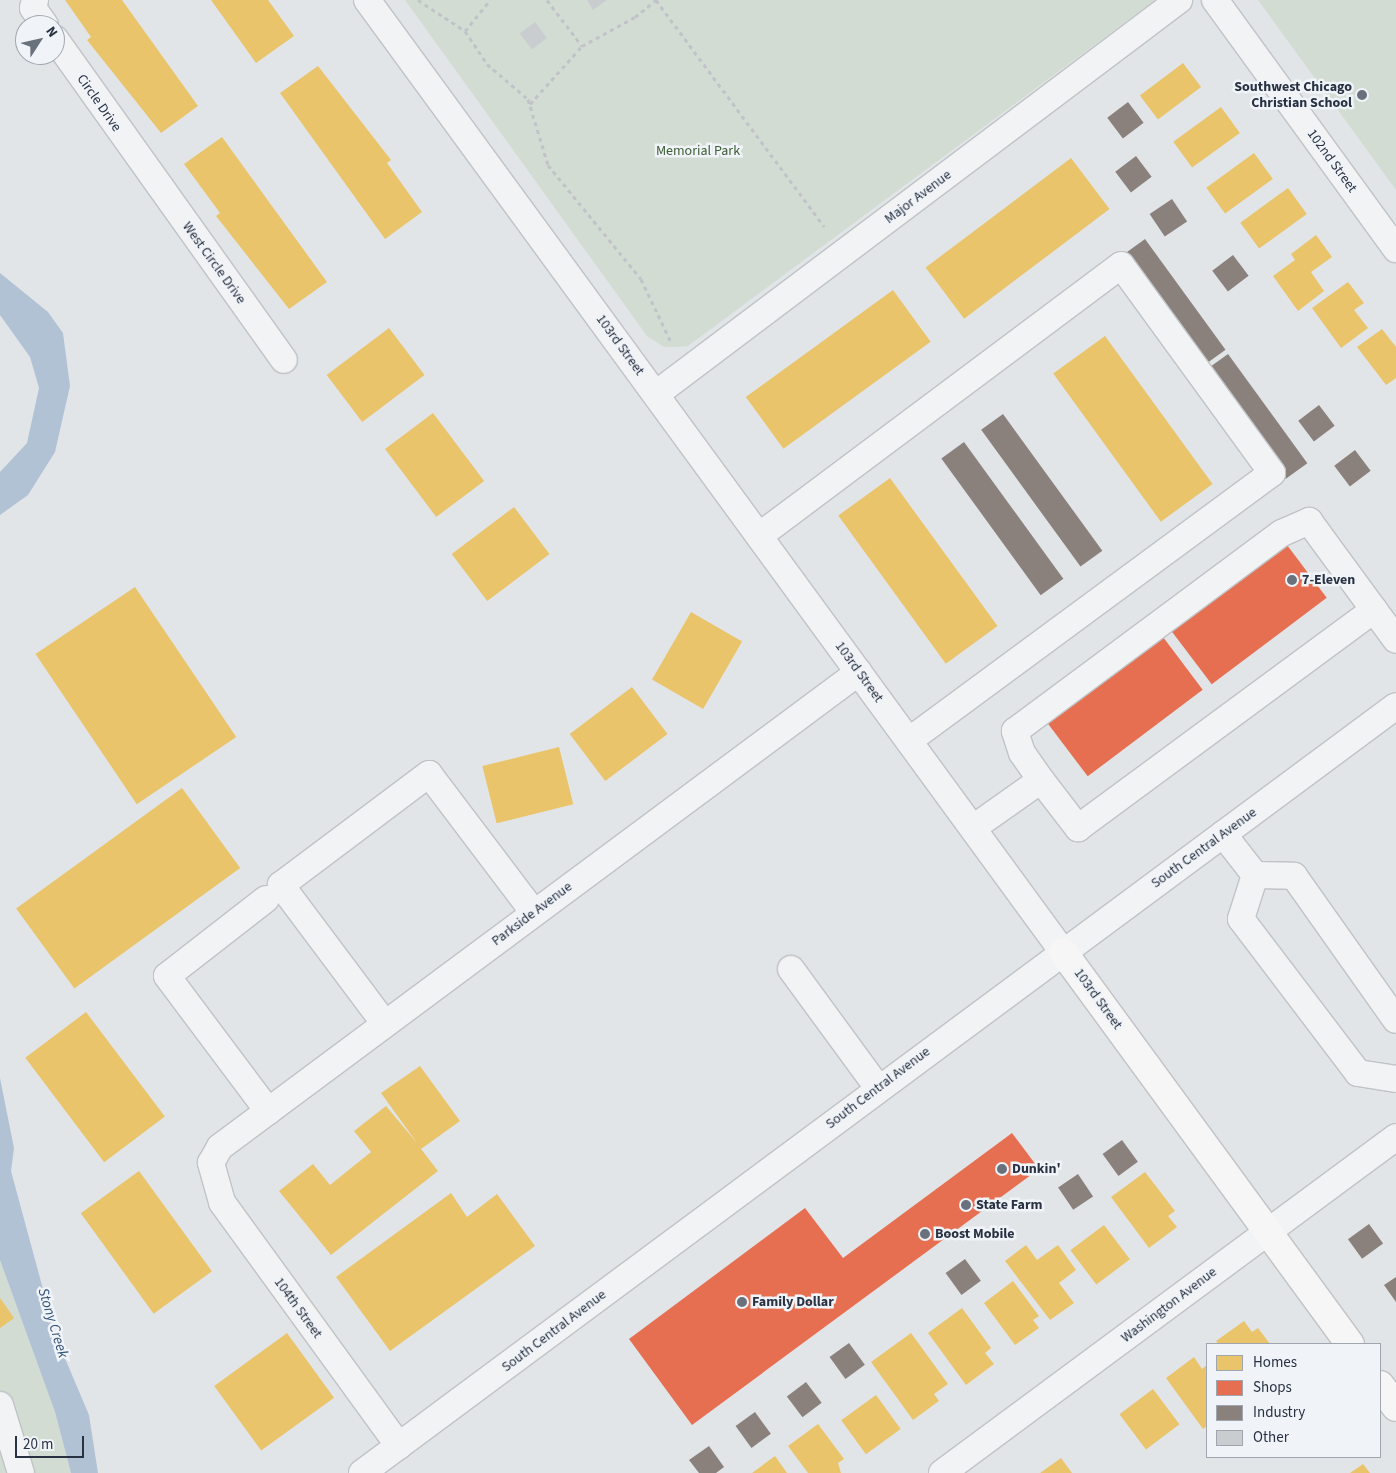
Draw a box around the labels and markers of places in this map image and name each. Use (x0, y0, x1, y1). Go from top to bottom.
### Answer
place label: Southwest Chicago Christian School (1234, 79, 1352, 111)
marker: Southwest Chicago Christian School (1356, 89, 1368, 101)
place label: 7-Eleven (1302, 572, 1355, 588)
marker: 7-Eleven (1286, 574, 1298, 586)
place label: Dunkin' (1012, 1161, 1061, 1177)
marker: Dunkin' (996, 1163, 1008, 1175)
place label: State Farm (976, 1197, 1042, 1213)
marker: State Farm (960, 1199, 972, 1211)
place label: Boost Mobile (935, 1226, 1015, 1242)
marker: Boost Mobile (919, 1228, 931, 1240)
place label: Family Dollar (752, 1294, 834, 1310)
marker: Family Dollar (736, 1296, 748, 1308)

